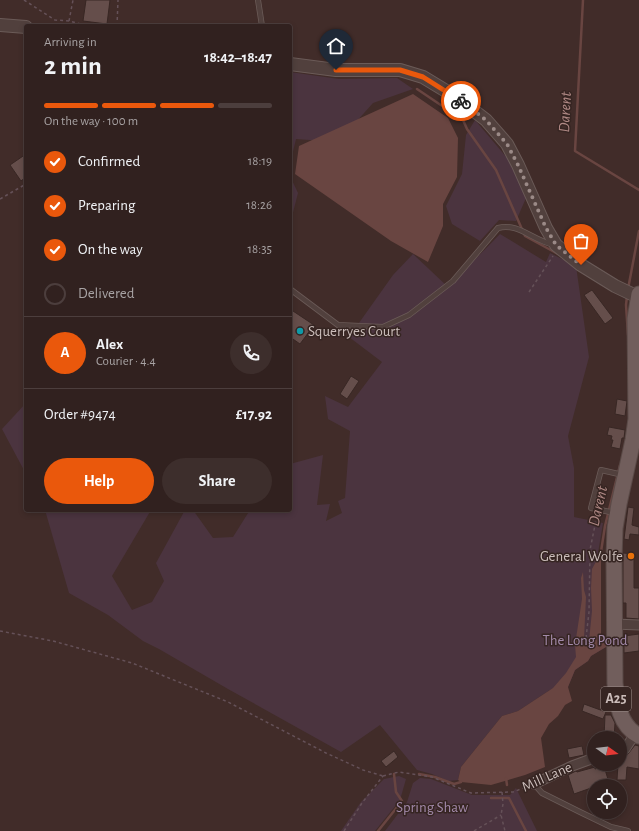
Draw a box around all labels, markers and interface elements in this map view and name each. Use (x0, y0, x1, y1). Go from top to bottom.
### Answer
pin (319, 29, 353, 70)
icon: home (325, 35, 347, 57)
text: Arriving in (44, 36, 97, 49)
text: 18:42–18:47 (204, 50, 272, 65)
text: 2 min (44, 53, 102, 79)
courier (441, 81, 481, 121)
icon: bike (450, 90, 472, 112)
water label: Darent (556, 90, 574, 133)
text: On the way · 100 m (44, 115, 138, 128)
icon: check (44, 151, 66, 173)
text: Confirmed (78, 154, 140, 169)
text: 18:19 (248, 155, 272, 168)
icon: check (44, 195, 66, 217)
text: Preparing (78, 198, 135, 213)
text: 18:26 (246, 199, 272, 212)
pin (564, 224, 598, 265)
icon: bag (570, 230, 592, 252)
icon: check (44, 239, 66, 261)
text: On the way (78, 242, 143, 257)
text: 18:35 (248, 243, 272, 256)
text: Delivered (78, 286, 135, 301)
place label: Squerryes Court (308, 324, 400, 339)
marker: Squerryes Court (295, 326, 305, 336)
button: phone (230, 332, 272, 374)
text: Alex (96, 337, 123, 352)
text: A (60, 345, 70, 360)
text: Courier · 4.4 (96, 355, 156, 368)
text: Order #9474 (44, 407, 116, 422)
text: £17.92 (236, 407, 272, 422)
button: Help (44, 458, 154, 504)
button: Share (162, 458, 272, 504)
water label: Darent (586, 484, 611, 528)
place label: General Wolfe (540, 549, 623, 564)
marker: General Wolfe (626, 551, 636, 561)
park label: The Long Pond (542, 633, 628, 648)
road number: A25 (601, 687, 631, 711)
north arrow (587, 731, 627, 771)
map controls (587, 731, 627, 819)
street label: Mill Lane (520, 759, 574, 795)
button: locate (587, 779, 627, 819)
park label: Spring Shaw (396, 800, 468, 815)

